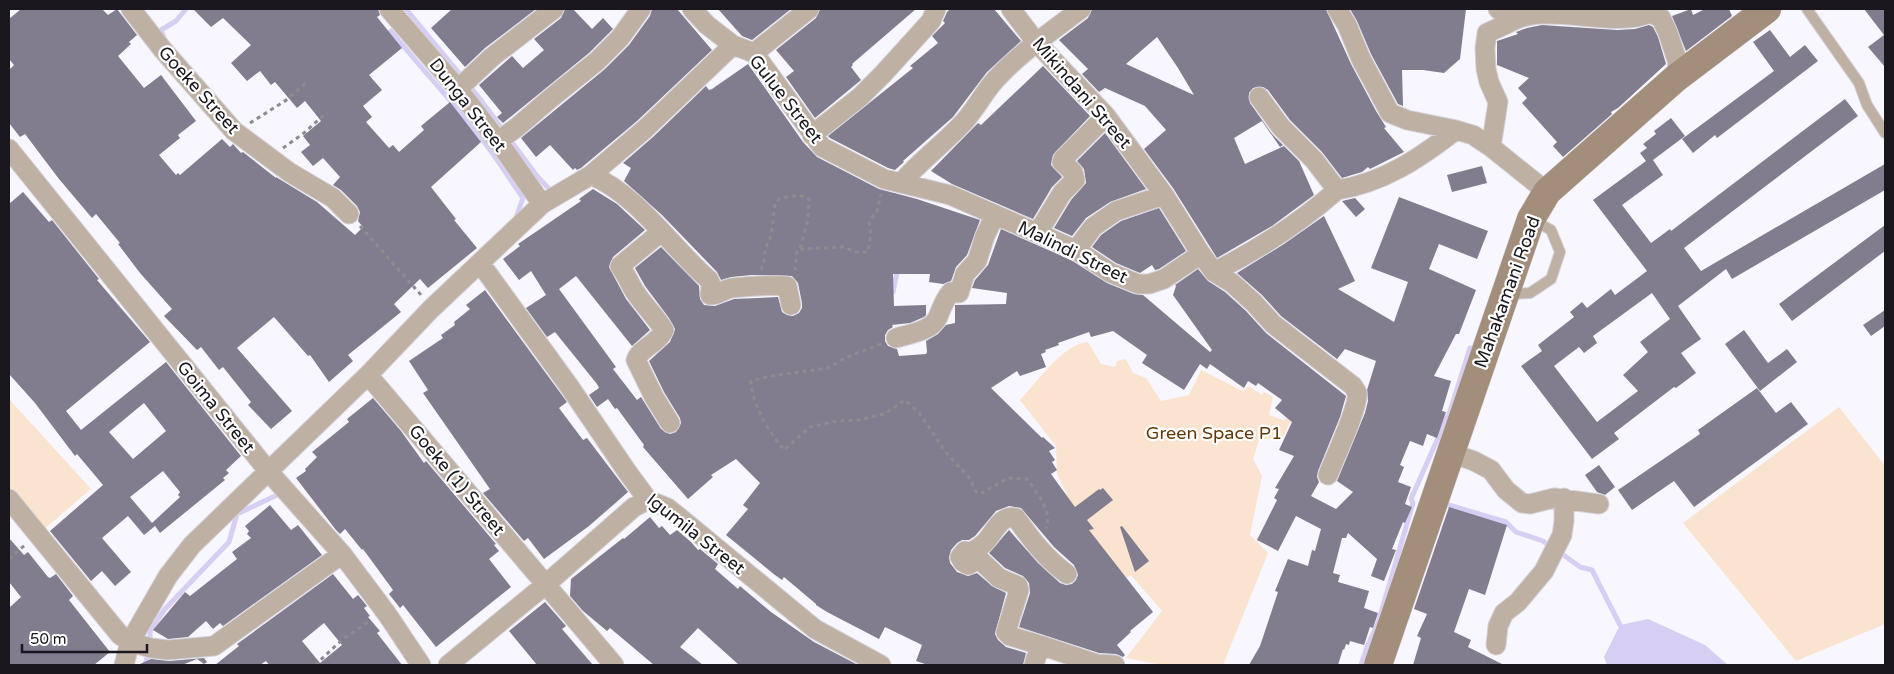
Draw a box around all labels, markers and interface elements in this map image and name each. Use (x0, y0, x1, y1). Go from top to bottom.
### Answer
street label: Mikindani Street (1028, 33, 1136, 153)
street label: Goeke Street (154, 41, 244, 139)
street label: Gulue Street (745, 50, 827, 148)
street label: Dunga Street (425, 54, 511, 156)
street label: Mahakamani Road (1469, 213, 1545, 371)
street label: Malindi Street (1015, 216, 1132, 288)
street label: Goima Street (172, 357, 260, 457)
street label: Goeke (1) Street (404, 420, 510, 540)
park label: Green Space P1 (1146, 422, 1282, 444)
street label: Igumila Street (642, 489, 750, 579)
scale bar (22, 622, 148, 654)
text: 50 m (30, 630, 67, 648)

